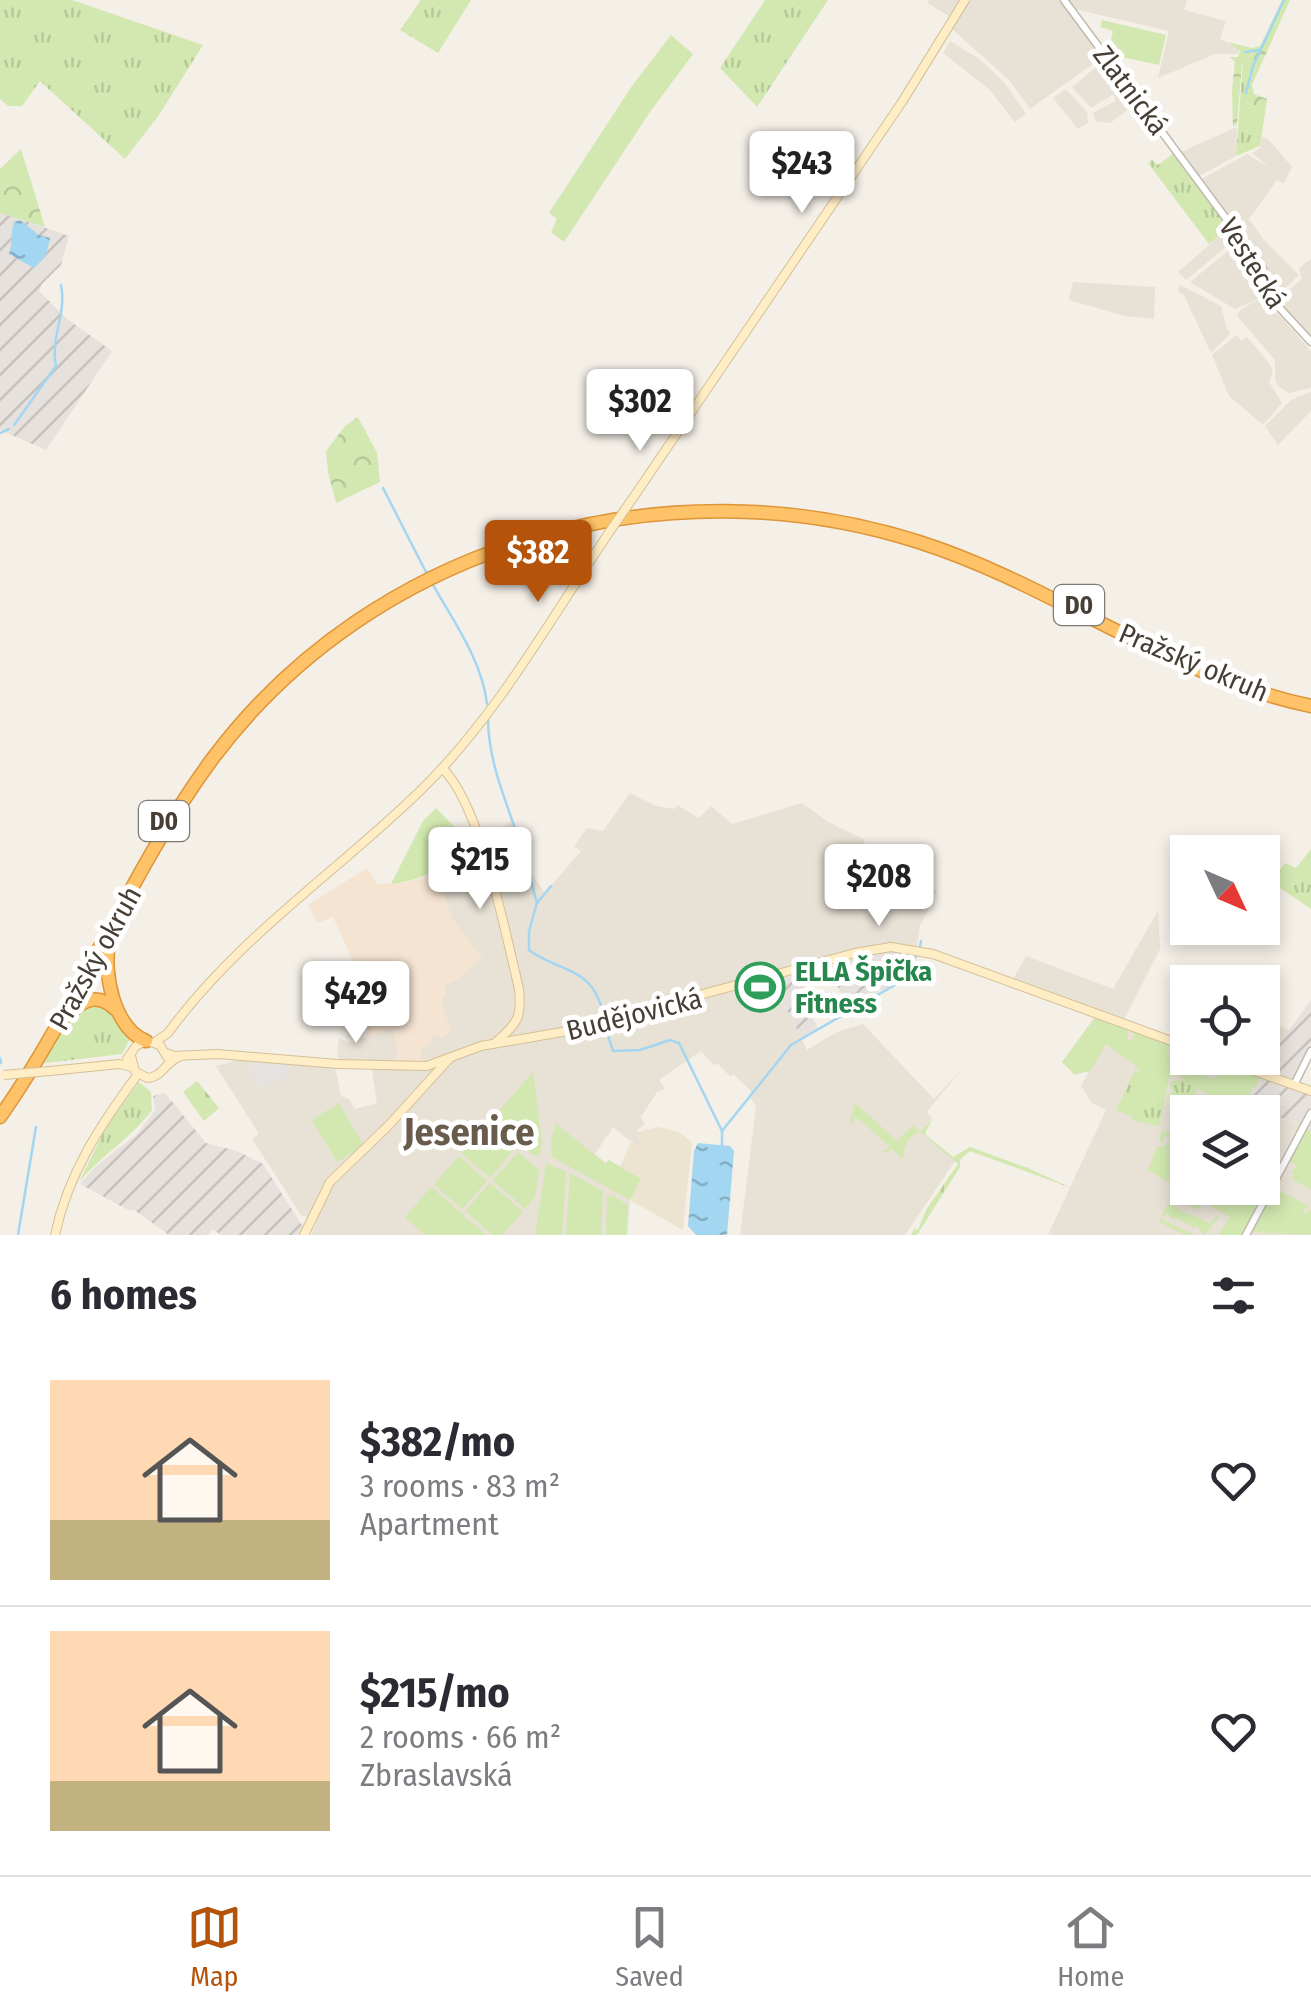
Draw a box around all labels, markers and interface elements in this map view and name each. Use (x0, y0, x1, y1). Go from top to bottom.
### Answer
street label: Zlatnická (1086, 39, 1175, 141)
pin: $243 (743, 131, 861, 216)
text: $243 (771, 144, 833, 182)
street label: Vestecká (1212, 212, 1293, 315)
pin: $302 (581, 369, 699, 454)
text: $302 (608, 382, 672, 420)
pin: $382 (479, 520, 597, 605)
text: $382 (507, 533, 569, 571)
road number: D0 (1054, 585, 1104, 625)
street label: Pražský okruh (1114, 616, 1273, 709)
road number: D0 (139, 801, 189, 841)
pin: $215 (421, 827, 539, 912)
north arrow (1170, 835, 1280, 945)
map controls (1170, 835, 1280, 1205)
text: $215 (450, 840, 510, 878)
pin: $208 (820, 844, 938, 929)
text: $208 (847, 857, 911, 895)
street label: Pražský okruh (43, 881, 148, 1036)
place label: ELLA Špička Fitness (795, 954, 932, 1020)
pin: $429 (297, 961, 415, 1046)
sports icon: ELLA Špička Fitness (734, 961, 786, 1013)
button: locate (1170, 965, 1280, 1075)
text: $429 (324, 974, 388, 1012)
street label: Budějovická (563, 982, 705, 1047)
button: layers (1170, 1095, 1280, 1205)
district label: Jesenice (402, 1109, 535, 1155)
icon: filters (1206, 1268, 1261, 1323)
text: 6 homes (50, 1270, 197, 1320)
text: $382/mo (360, 1417, 515, 1467)
icon: home (130, 1420, 250, 1540)
icon: heart (1206, 1453, 1261, 1508)
text: 3 rooms · 83 m² (360, 1467, 560, 1505)
text: Apartment (360, 1505, 499, 1543)
text: $215/mo (360, 1668, 510, 1718)
icon: home (130, 1671, 250, 1791)
icon: heart (1206, 1704, 1261, 1759)
text: 2 rooms · 66 m² (360, 1718, 561, 1756)
text: Zbraslavská (360, 1756, 513, 1794)
tab: Map (187, 1900, 242, 1993)
tab: Saved (615, 1900, 684, 1993)
tab: Home (1057, 1900, 1124, 1993)

